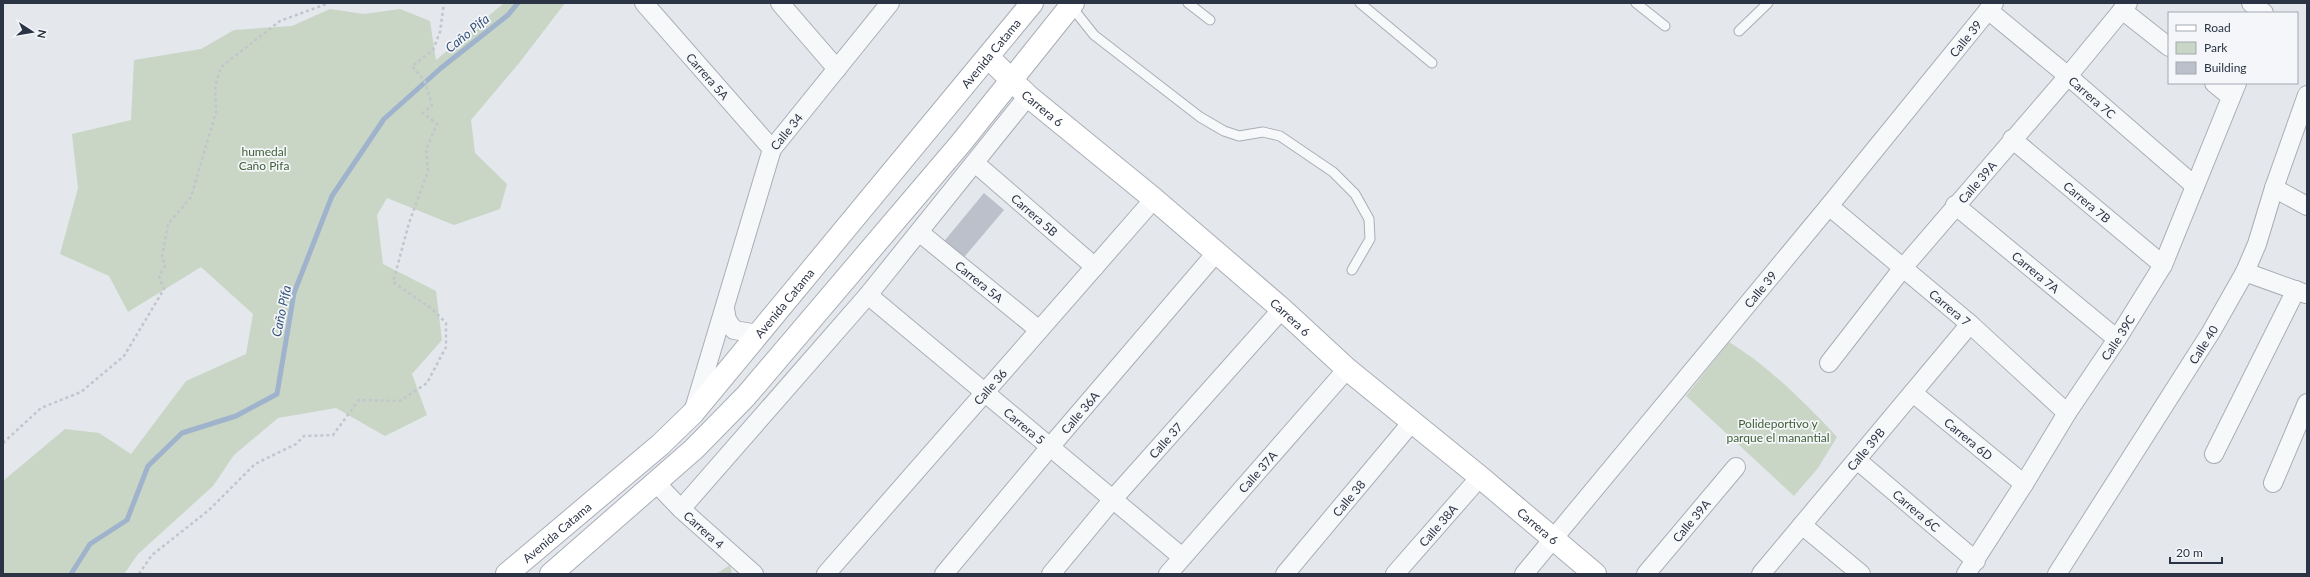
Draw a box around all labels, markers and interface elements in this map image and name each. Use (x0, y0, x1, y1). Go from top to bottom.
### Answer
water label: Caño Pifa (442, 10, 493, 56)
north arrow (12, 12, 52, 52)
legend (2168, 12, 2298, 84)
street label: Avenida Catama (958, 15, 1024, 91)
street label: Calle 39 (1946, 17, 1985, 60)
text: Road (2204, 20, 2231, 35)
text: N (35, 29, 50, 40)
text: Park (2204, 40, 2228, 55)
street label: Carrera 5A (683, 49, 733, 103)
text: Building (2204, 60, 2247, 75)
street label: Carrera 7C (2066, 73, 2119, 122)
street label: Carrera 6 (1019, 87, 1067, 129)
street label: Calle 34 (767, 110, 806, 153)
park label: humedal Caño Pifa (239, 144, 289, 173)
street label: Calle 39A (1955, 157, 2000, 206)
street label: Carrera 7B (2061, 178, 2114, 226)
street label: Carrera 5B (1008, 190, 1061, 239)
street label: Carrera 7A (2009, 248, 2063, 297)
street label: Carrera 5A (952, 257, 1007, 306)
street label: Avenida Catama (751, 265, 817, 341)
street label: Calle 39 (1741, 268, 1780, 310)
water label: Caño Pifa (268, 284, 294, 338)
street label: Carrera 7 (1927, 286, 1974, 329)
street label: Carrera 6 (1267, 295, 1314, 339)
street label: Calle 39C (2097, 312, 2138, 363)
street label: Calle 40 (2185, 322, 2221, 367)
street label: Calle 36 (970, 365, 1010, 408)
street label: Calle 36A (1057, 387, 1103, 437)
street label: Carrera 5 (1001, 404, 1048, 447)
street label: Carrera 6D (1941, 414, 1996, 463)
park label: Polideportivo y parque el manantial (1726, 416, 1830, 445)
street label: Calle 37 (1145, 419, 1185, 461)
street label: Calle 39B (1843, 424, 1888, 473)
street label: Calle 37A (1235, 447, 1281, 496)
street label: Calle 38 (1329, 477, 1368, 519)
street label: Carrera 6C (1890, 486, 1943, 535)
street label: Calle 39A (1669, 495, 1714, 545)
street label: Avenida Catama (519, 499, 594, 565)
street label: Calle 38A (1415, 500, 1461, 549)
street label: Carrera 6 (1514, 504, 1562, 547)
street label: Carrera 4 (681, 508, 727, 552)
scale bar (2170, 539, 2222, 565)
text: 20 m (2176, 545, 2203, 560)

